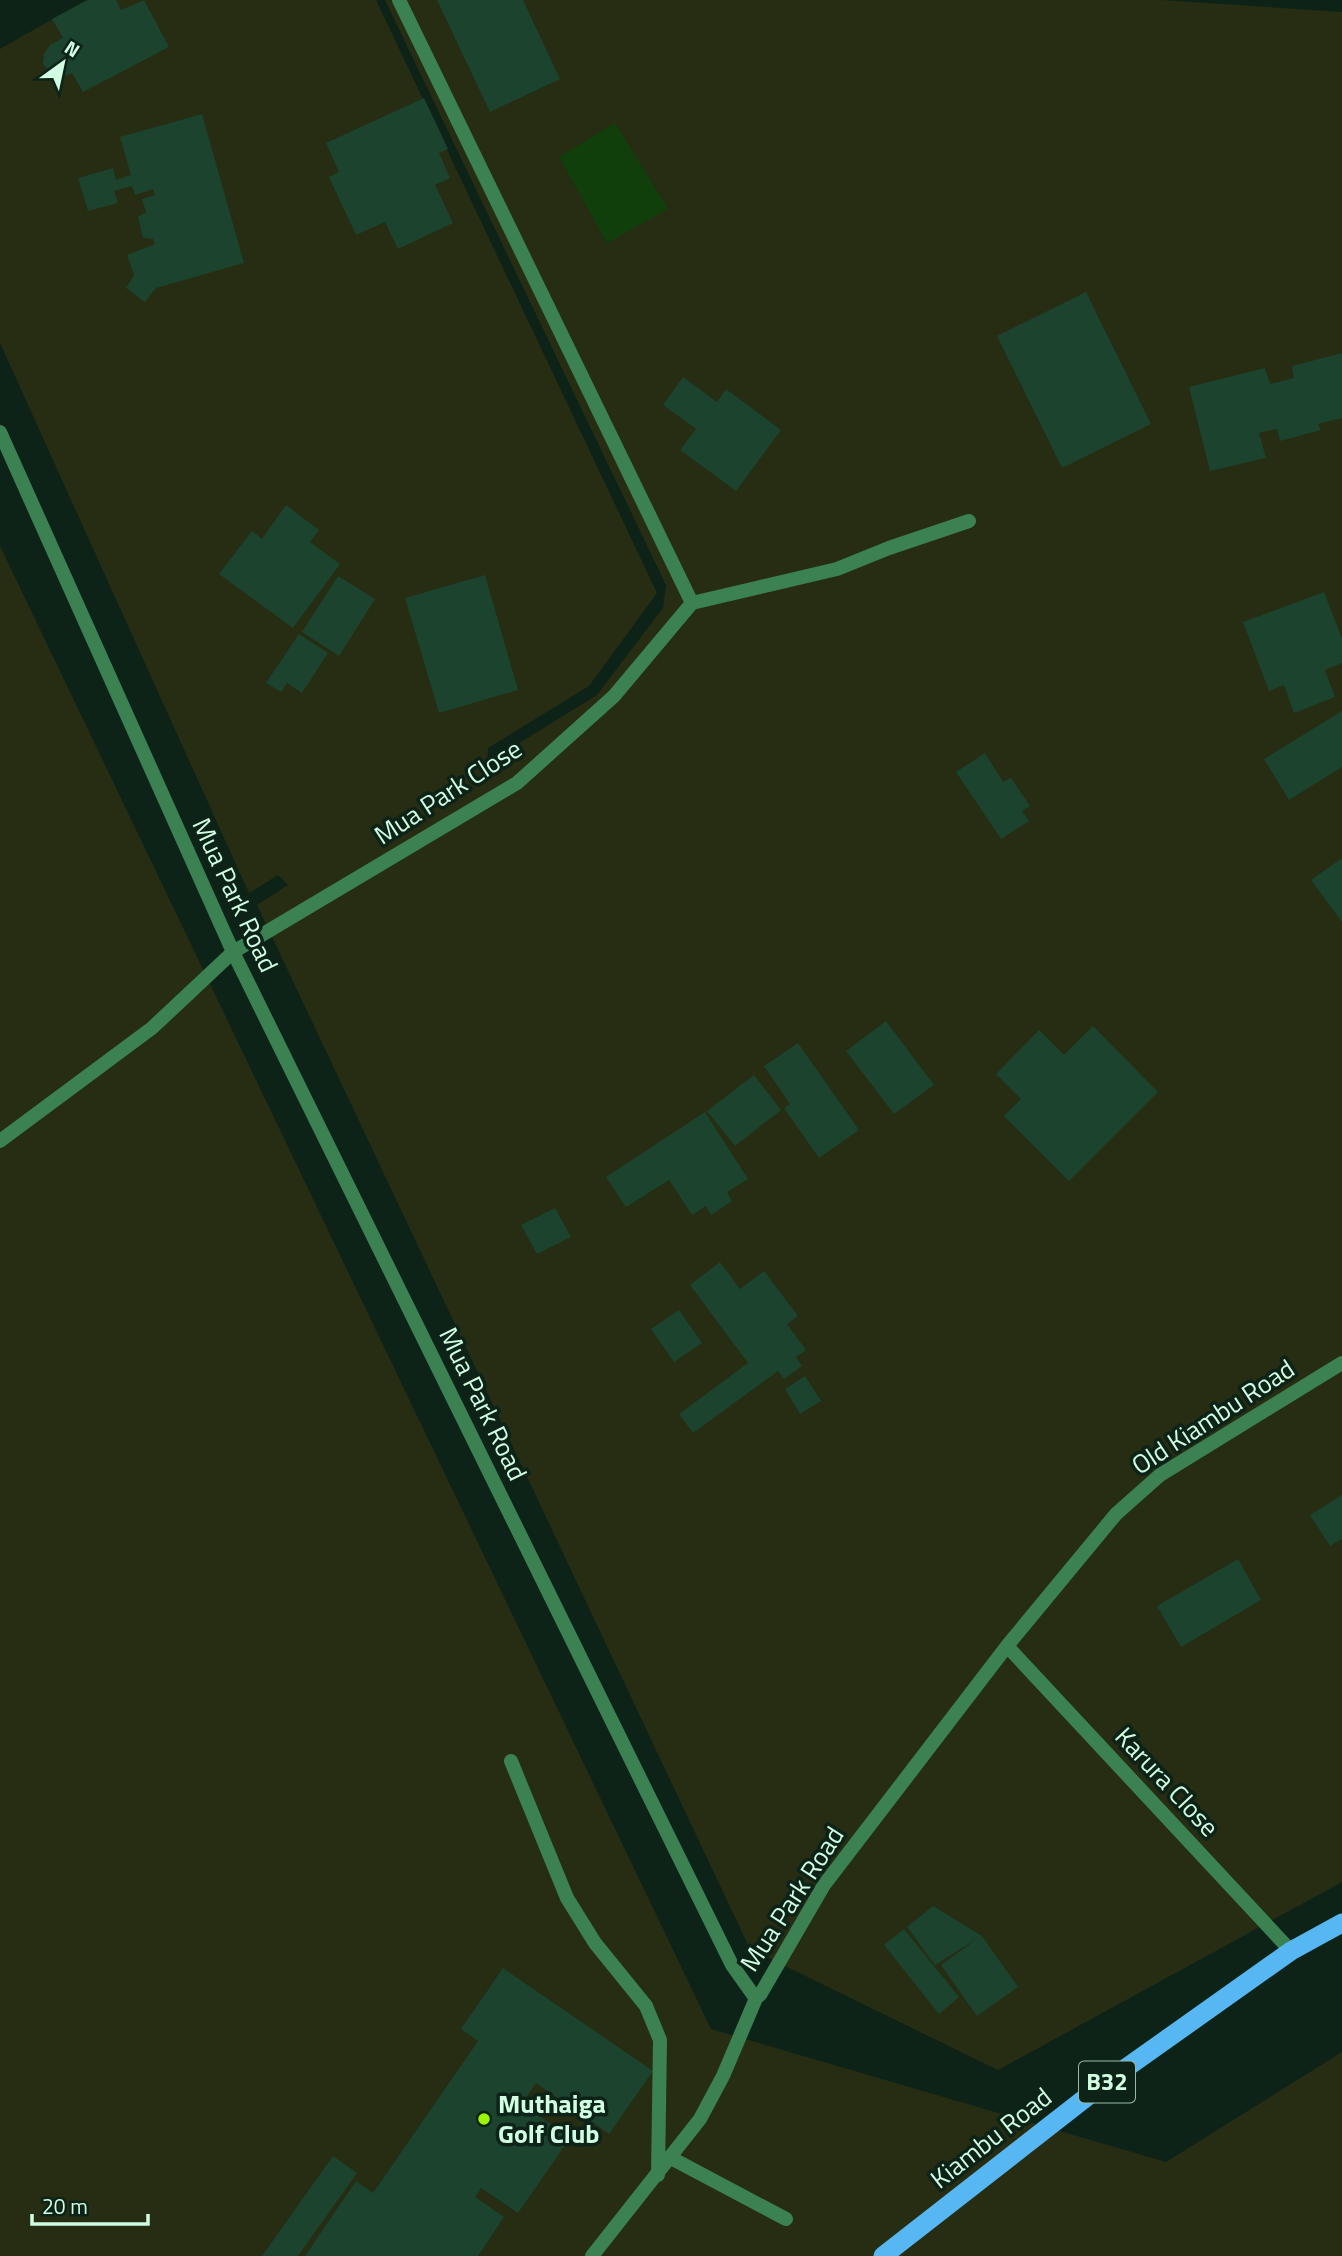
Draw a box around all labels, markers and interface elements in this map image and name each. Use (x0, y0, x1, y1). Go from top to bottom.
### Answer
north arrow (28, 28, 98, 98)
text: N (59, 33, 86, 64)
street label: Mua Park Close (366, 729, 529, 854)
street label: Mua Park Road (183, 811, 288, 978)
street label: Mua Park Road (430, 1321, 537, 1487)
street label: Old Kiambu Road (1124, 1349, 1302, 1484)
street label: Karura Close (1106, 1718, 1229, 1845)
street label: Mua Park Road (730, 1818, 853, 1979)
road number: B32 (1079, 2062, 1135, 2102)
street label: Kiambu Road (922, 2078, 1060, 2198)
place label: Muthaiga Golf Club (498, 2084, 606, 2153)
marker: Muthaiga Golf Club (476, 2111, 492, 2127)
scale bar (32, 2182, 147, 2226)
text: 20 m (42, 2190, 88, 2222)

